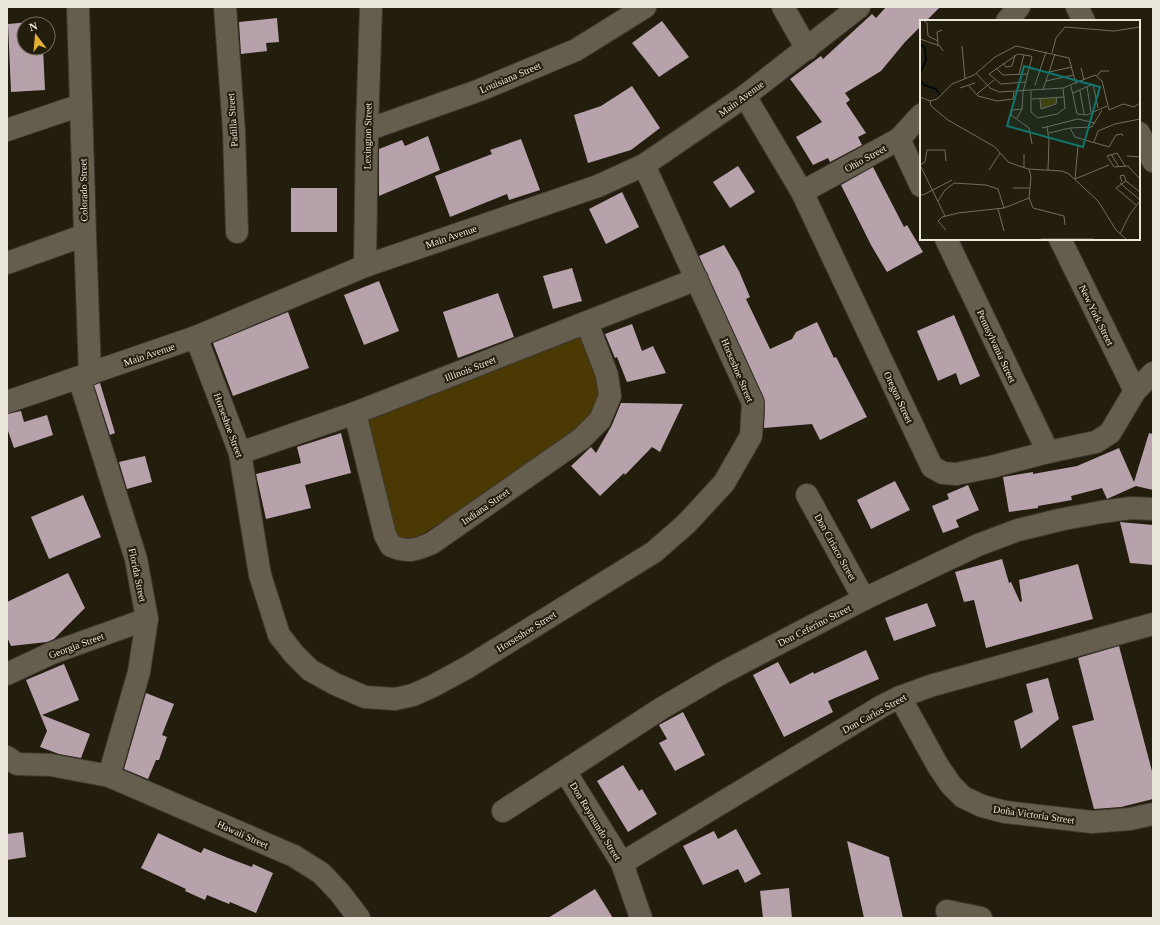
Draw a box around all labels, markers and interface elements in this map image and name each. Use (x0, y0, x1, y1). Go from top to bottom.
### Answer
north arrow (16, 16, 56, 56)
text: N (28, 20, 39, 33)
inset map (920, 20, 1140, 240)
street label: Louisiana Street (478, 60, 543, 95)
street label: Main Avenue (716, 78, 767, 119)
street label: Padilla Street (225, 93, 240, 147)
street label: Lexington Street (361, 102, 374, 170)
street label: Ohio Street (843, 142, 888, 174)
street label: Colorado Street (77, 158, 90, 222)
street label: Main Avenue (424, 222, 479, 250)
street label: New York Street (1077, 283, 1116, 348)
street label: Pennsylvania Street (975, 308, 1018, 385)
street label: Horseshoe Street (719, 337, 756, 404)
street label: Main Avenue (122, 340, 177, 368)
street label: Illinois Street (443, 354, 498, 383)
street label: Oregon Street (882, 370, 915, 425)
street label: Horseshoe Street (212, 391, 245, 459)
street label: Indiana Street (459, 486, 511, 527)
street label: Don Ciriaco Street (813, 512, 859, 583)
street label: Florida Street (126, 547, 149, 603)
street label: Don Ceferino Street (776, 602, 853, 649)
street label: Horseshoe Street (494, 609, 558, 654)
street label: Georgia Street (47, 630, 105, 661)
street label: Don Carlos Street (840, 691, 908, 736)
street label: Don Raymundo Street (568, 780, 623, 863)
street label: Doña Victoria Street (993, 803, 1075, 826)
street label: Hawaii Street (216, 818, 270, 851)

